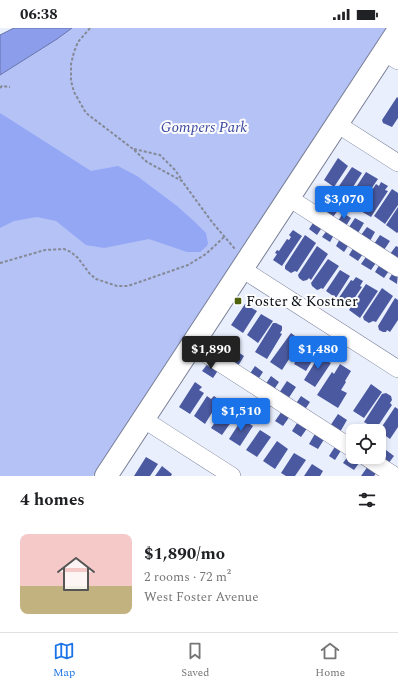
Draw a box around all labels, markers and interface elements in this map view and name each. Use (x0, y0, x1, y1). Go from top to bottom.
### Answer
text: 06:38 (20, 3, 58, 26)
park label: Gompers Park (161, 116, 247, 139)
pin: $3,070 (311, 186, 377, 220)
text: $3,070 (324, 189, 364, 209)
place label: Foster & Kostner (246, 290, 358, 313)
marker: Foster & Kostner (233, 296, 243, 306)
pin: $1,890 (178, 336, 244, 370)
pin: $1,480 (285, 336, 351, 370)
text: $1,890 (191, 339, 231, 359)
text: $1,480 (298, 339, 338, 359)
pin: $1,510 (208, 398, 274, 432)
text: $1,510 (221, 401, 261, 421)
map controls (346, 424, 386, 464)
button: locate (346, 424, 386, 464)
text: 4 homes (20, 487, 85, 513)
icon: filters (356, 489, 378, 511)
text: $1,890/mo (144, 541, 225, 567)
icon: home (52, 550, 100, 598)
text: 2 rooms · 72 m² (144, 567, 231, 587)
text: West Foster Avenue (144, 587, 258, 607)
tab: Map (53, 640, 75, 681)
tab: Saved (181, 640, 209, 681)
tab: Home (315, 640, 345, 681)

